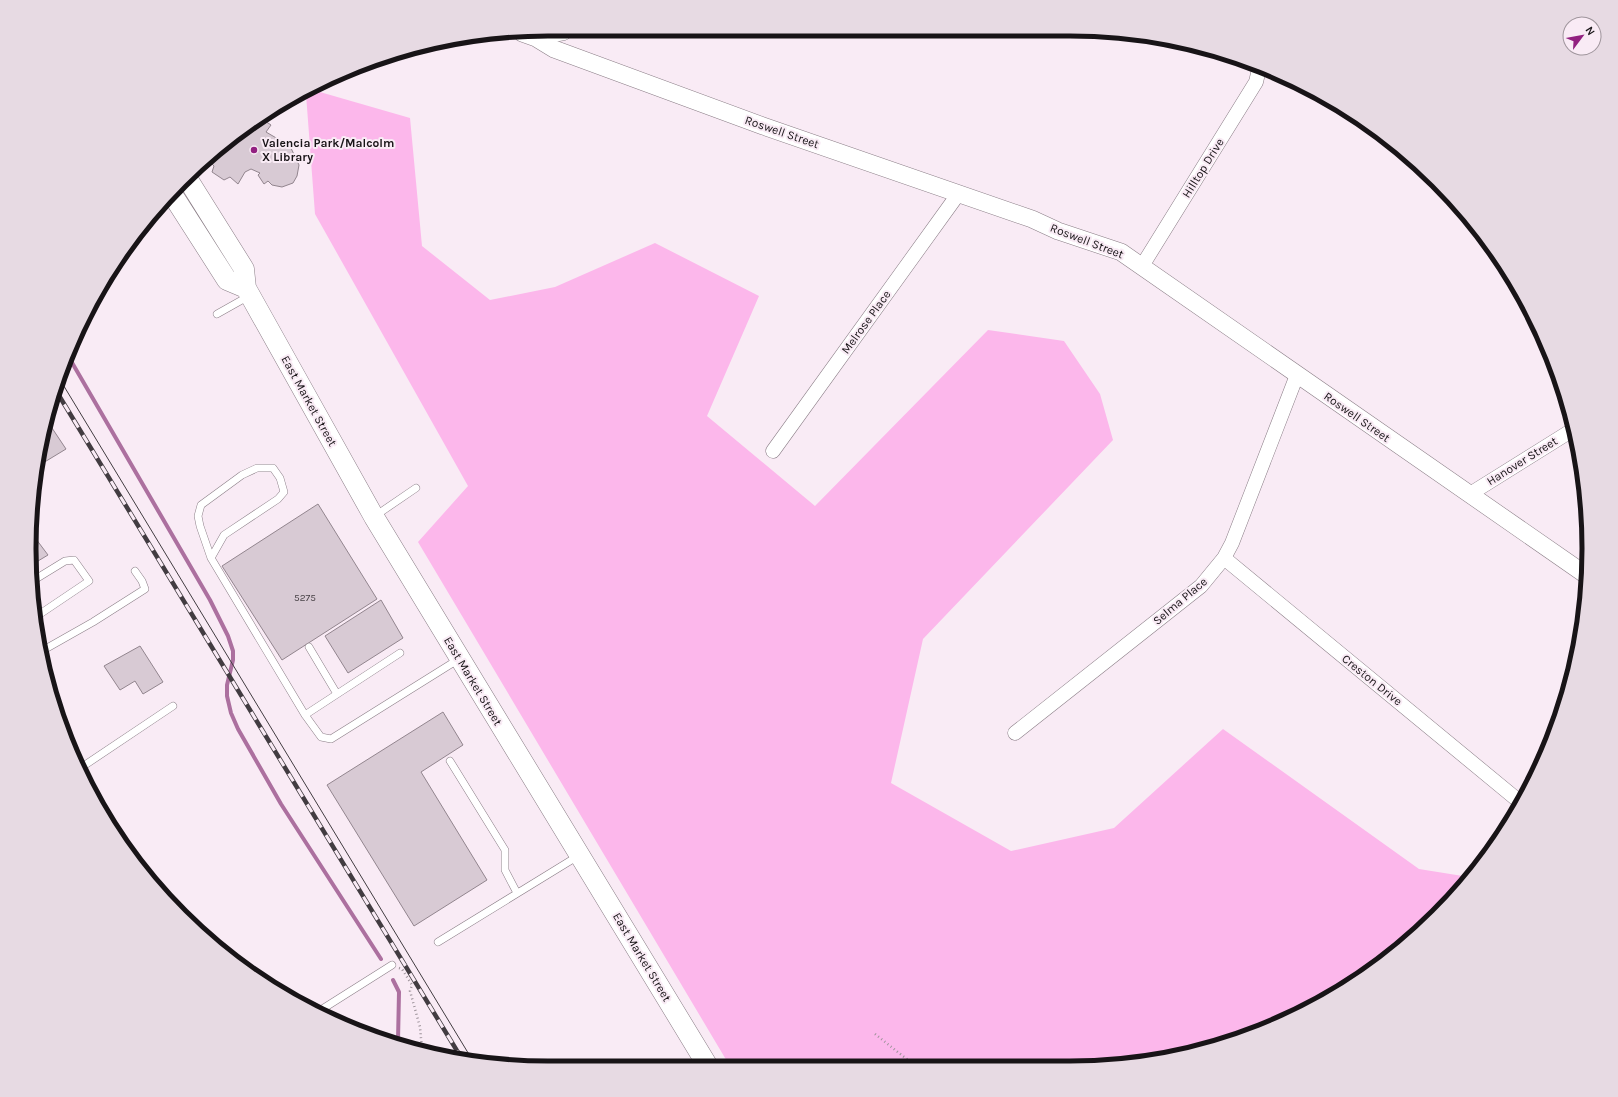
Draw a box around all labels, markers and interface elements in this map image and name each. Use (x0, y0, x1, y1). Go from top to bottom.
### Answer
north arrow (1562, 16, 1602, 56)
text: N (1582, 24, 1598, 38)
street label: Roswell Street (743, 113, 821, 151)
place label: Valencia Park/Malcolm X Library (262, 136, 394, 164)
street label: Hilltop Drive (1179, 136, 1227, 200)
marker: Valencia Park/Malcolm X Library (249, 145, 259, 155)
street label: Roswell Street (1048, 221, 1126, 262)
street label: Melrose Place (838, 288, 894, 356)
street label: East Market Street (278, 353, 340, 449)
street label: Roswell Street (1321, 389, 1393, 445)
street label: Hanover Street (1484, 433, 1560, 488)
street label: Selma Place (1150, 574, 1210, 628)
house number: 5275 (294, 592, 316, 604)
street label: East Market Street (441, 634, 505, 728)
street label: Creston Drive (1339, 651, 1405, 709)
street label: East Market Street (610, 910, 674, 1004)

